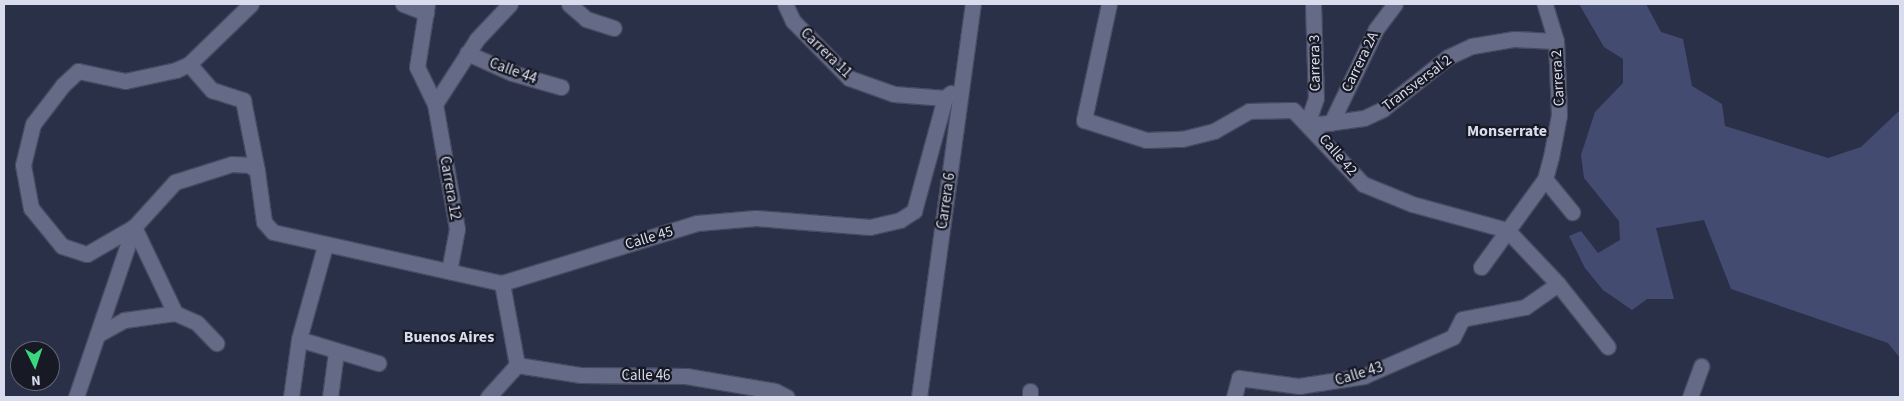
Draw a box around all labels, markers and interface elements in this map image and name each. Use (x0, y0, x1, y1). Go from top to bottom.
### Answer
street label: Carrera 11 (797, 24, 855, 82)
street label: Carrera 2A (1338, 29, 1382, 95)
street label: Carrera 3 (1306, 35, 1324, 91)
street label: Carrera 2 (1548, 49, 1568, 107)
street label: Transversal 2 (1379, 51, 1455, 115)
street label: Calle 44 (487, 54, 539, 88)
district label: Monserrate (1467, 121, 1547, 141)
street label: Calle 42 (1315, 131, 1361, 179)
street label: Carrera 12 (436, 155, 464, 221)
street label: Carrera 6 (933, 172, 959, 230)
street label: Calle 45 (623, 222, 675, 254)
district label: Buenos Aires (404, 327, 494, 347)
north arrow (10, 341, 60, 391)
street label: Calle 43 (1333, 358, 1385, 390)
street label: Calle 46 (621, 367, 671, 385)
text: N (31, 370, 41, 390)

